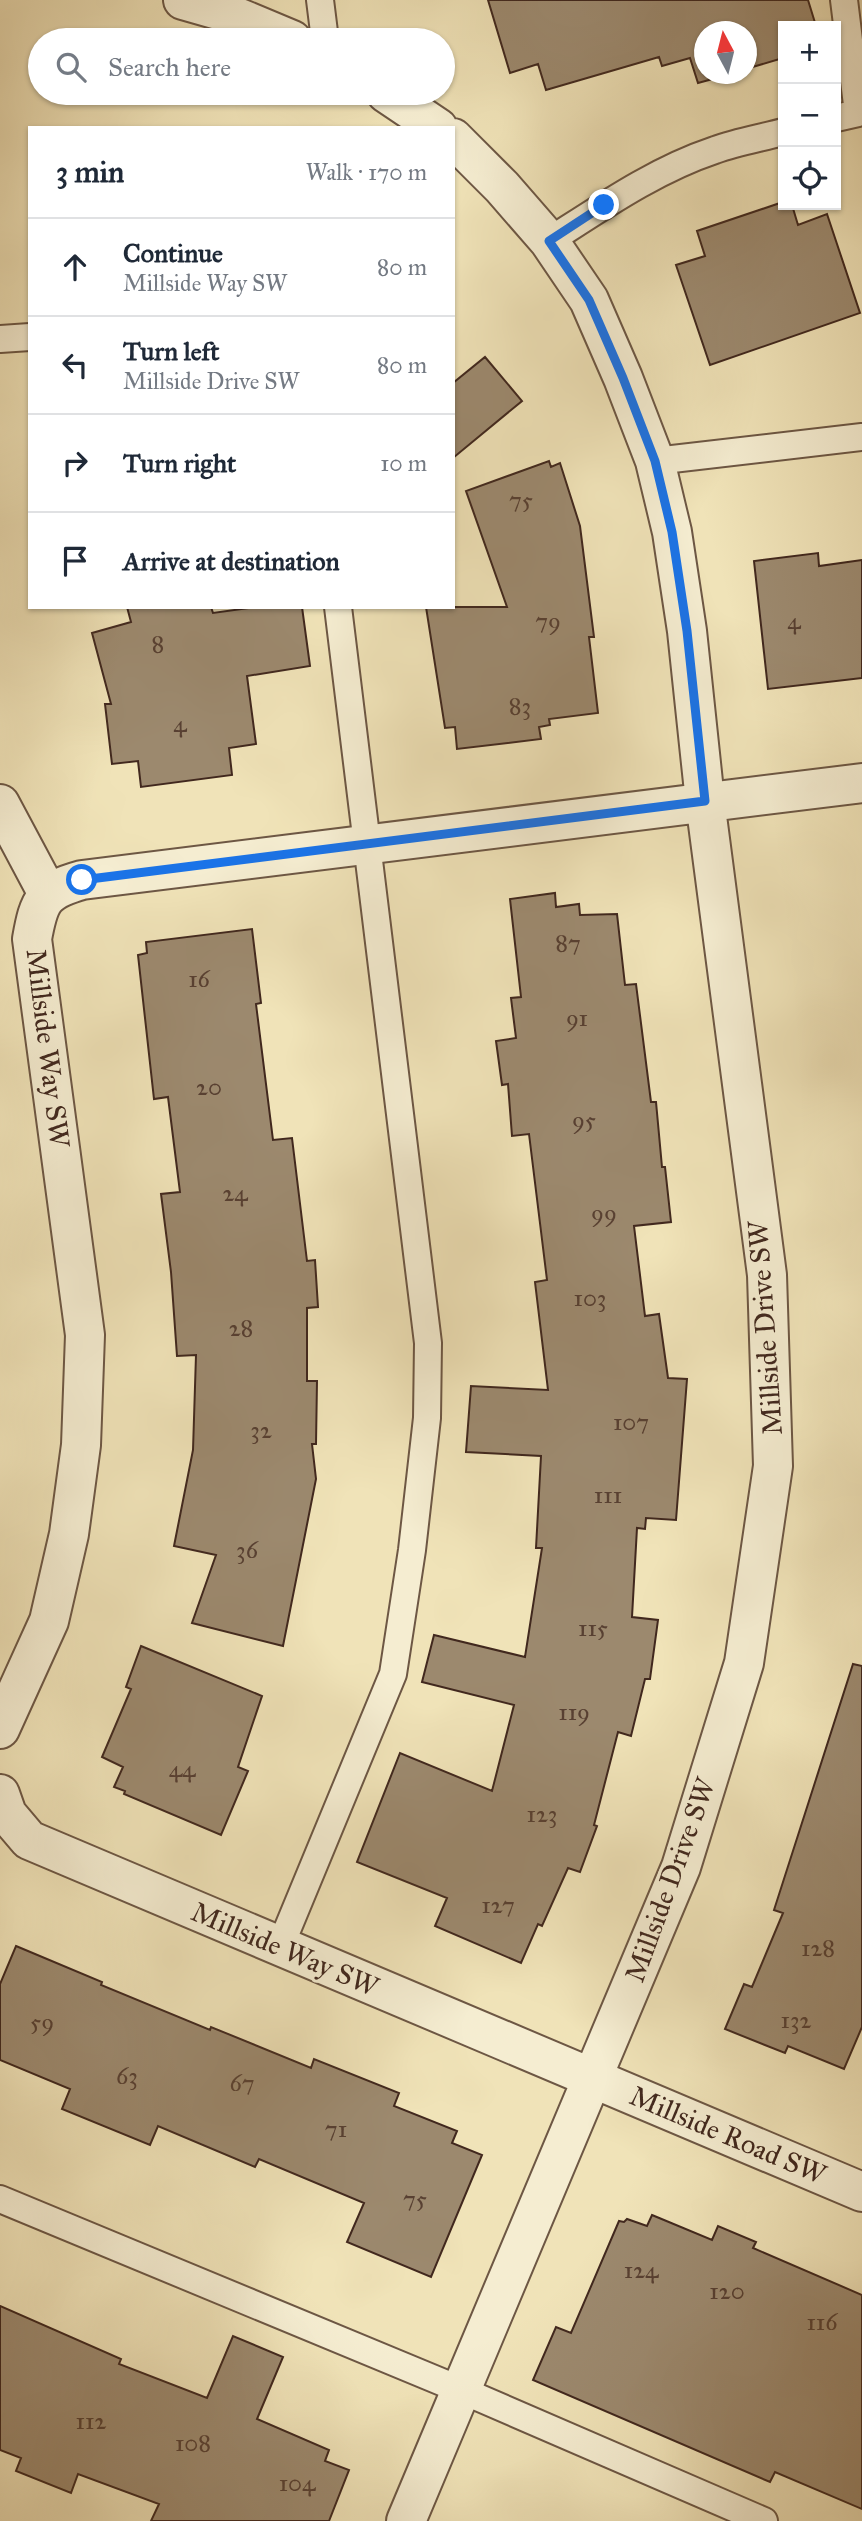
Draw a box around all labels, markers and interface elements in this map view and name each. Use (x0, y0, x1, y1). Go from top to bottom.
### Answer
north arrow (694, 21, 757, 84)
map controls (778, 21, 841, 210)
button: + (778, 21, 841, 84)
search box (28, 28, 455, 105)
icon: search (52, 48, 90, 86)
text: Search here (108, 51, 231, 83)
button: − (778, 84, 841, 147)
button: locate (778, 147, 841, 210)
text: 3 min (56, 154, 124, 190)
text: Walk · 170 m (306, 158, 427, 186)
route end (588, 189, 619, 220)
text: Continue (123, 237, 223, 269)
icon: ahead (56, 248, 94, 286)
text: 80 m (377, 253, 427, 281)
text: Millside Way SW (123, 269, 287, 297)
text: Turn left (123, 335, 219, 367)
icon: left (56, 346, 94, 384)
text: 80 m (377, 351, 427, 379)
text: Millside Drive SW (123, 367, 299, 395)
icon: right (56, 444, 94, 482)
text: Turn right (123, 447, 236, 479)
text: 10 m (380, 449, 427, 477)
house number: 75 (509, 485, 533, 515)
icon: arrive (56, 542, 94, 580)
text: Arrive at destination (123, 545, 340, 577)
house number: 79 (535, 606, 561, 636)
house number: 4 (787, 606, 801, 636)
house number: 8 (152, 629, 164, 659)
house number: 83 (509, 691, 531, 721)
house number: 4 (173, 709, 187, 739)
route start (66, 864, 97, 895)
house number: 87 (555, 928, 581, 958)
street label: Millside Way SW (18, 947, 78, 1151)
house number: 16 (188, 964, 211, 994)
house number: 91 (566, 1003, 588, 1033)
house number: 20 (196, 1072, 222, 1102)
house number: 95 (572, 1105, 596, 1135)
house number: 24 (222, 1178, 248, 1208)
house number: 99 (591, 1198, 617, 1228)
street label: Millside Drive SW (740, 1218, 790, 1436)
house number: 103 (574, 1283, 606, 1313)
house number: 28 (229, 1313, 253, 1343)
house number: 107 (613, 1407, 649, 1437)
house number: 32 (250, 1415, 272, 1445)
house number: 111 (594, 1480, 622, 1510)
house number: 36 (236, 1535, 259, 1565)
house number: 115 (578, 1613, 608, 1643)
house number: 119 (558, 1697, 590, 1727)
house number: 44 (169, 1754, 196, 1784)
street label: Millside Drive SW (617, 1772, 724, 1987)
house number: 123 (527, 1799, 557, 1829)
house number: 127 (481, 1890, 515, 1920)
street label: Millside Way SW (186, 1894, 385, 2005)
house number: 128 (801, 1933, 835, 1963)
house number: 132 (781, 2005, 812, 2035)
house number: 59 (30, 2007, 54, 2037)
house number: 63 (116, 2061, 138, 2091)
house number: 67 (229, 2068, 255, 2098)
street label: Millside Road SW (625, 2078, 833, 2193)
house number: 71 (325, 2114, 347, 2144)
house number: 75 (403, 2184, 427, 2214)
house number: 124 (624, 2255, 659, 2285)
house number: 120 (709, 2276, 745, 2306)
house number: 116 (806, 2307, 838, 2337)
house number: 112 (76, 2406, 107, 2436)
house number: 108 (175, 2428, 211, 2458)
house number: 104 (279, 2468, 316, 2498)

